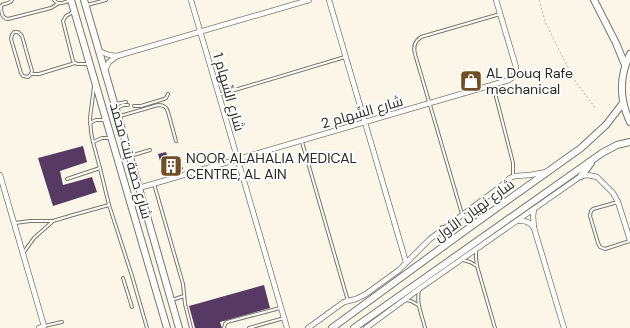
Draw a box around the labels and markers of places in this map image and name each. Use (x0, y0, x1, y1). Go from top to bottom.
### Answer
place label: AL Douq Rafe mechanical (486, 64, 573, 98)
shop icon: AL Douq Rafe mechanical (458, 68, 484, 94)
place label: NOOR ALAHALIA MEDICAL CENTRE, AL AIN (186, 149, 357, 183)
building icon: NOOR ALAHALIA MEDICAL CENTRE, AL AIN (158, 153, 184, 179)

